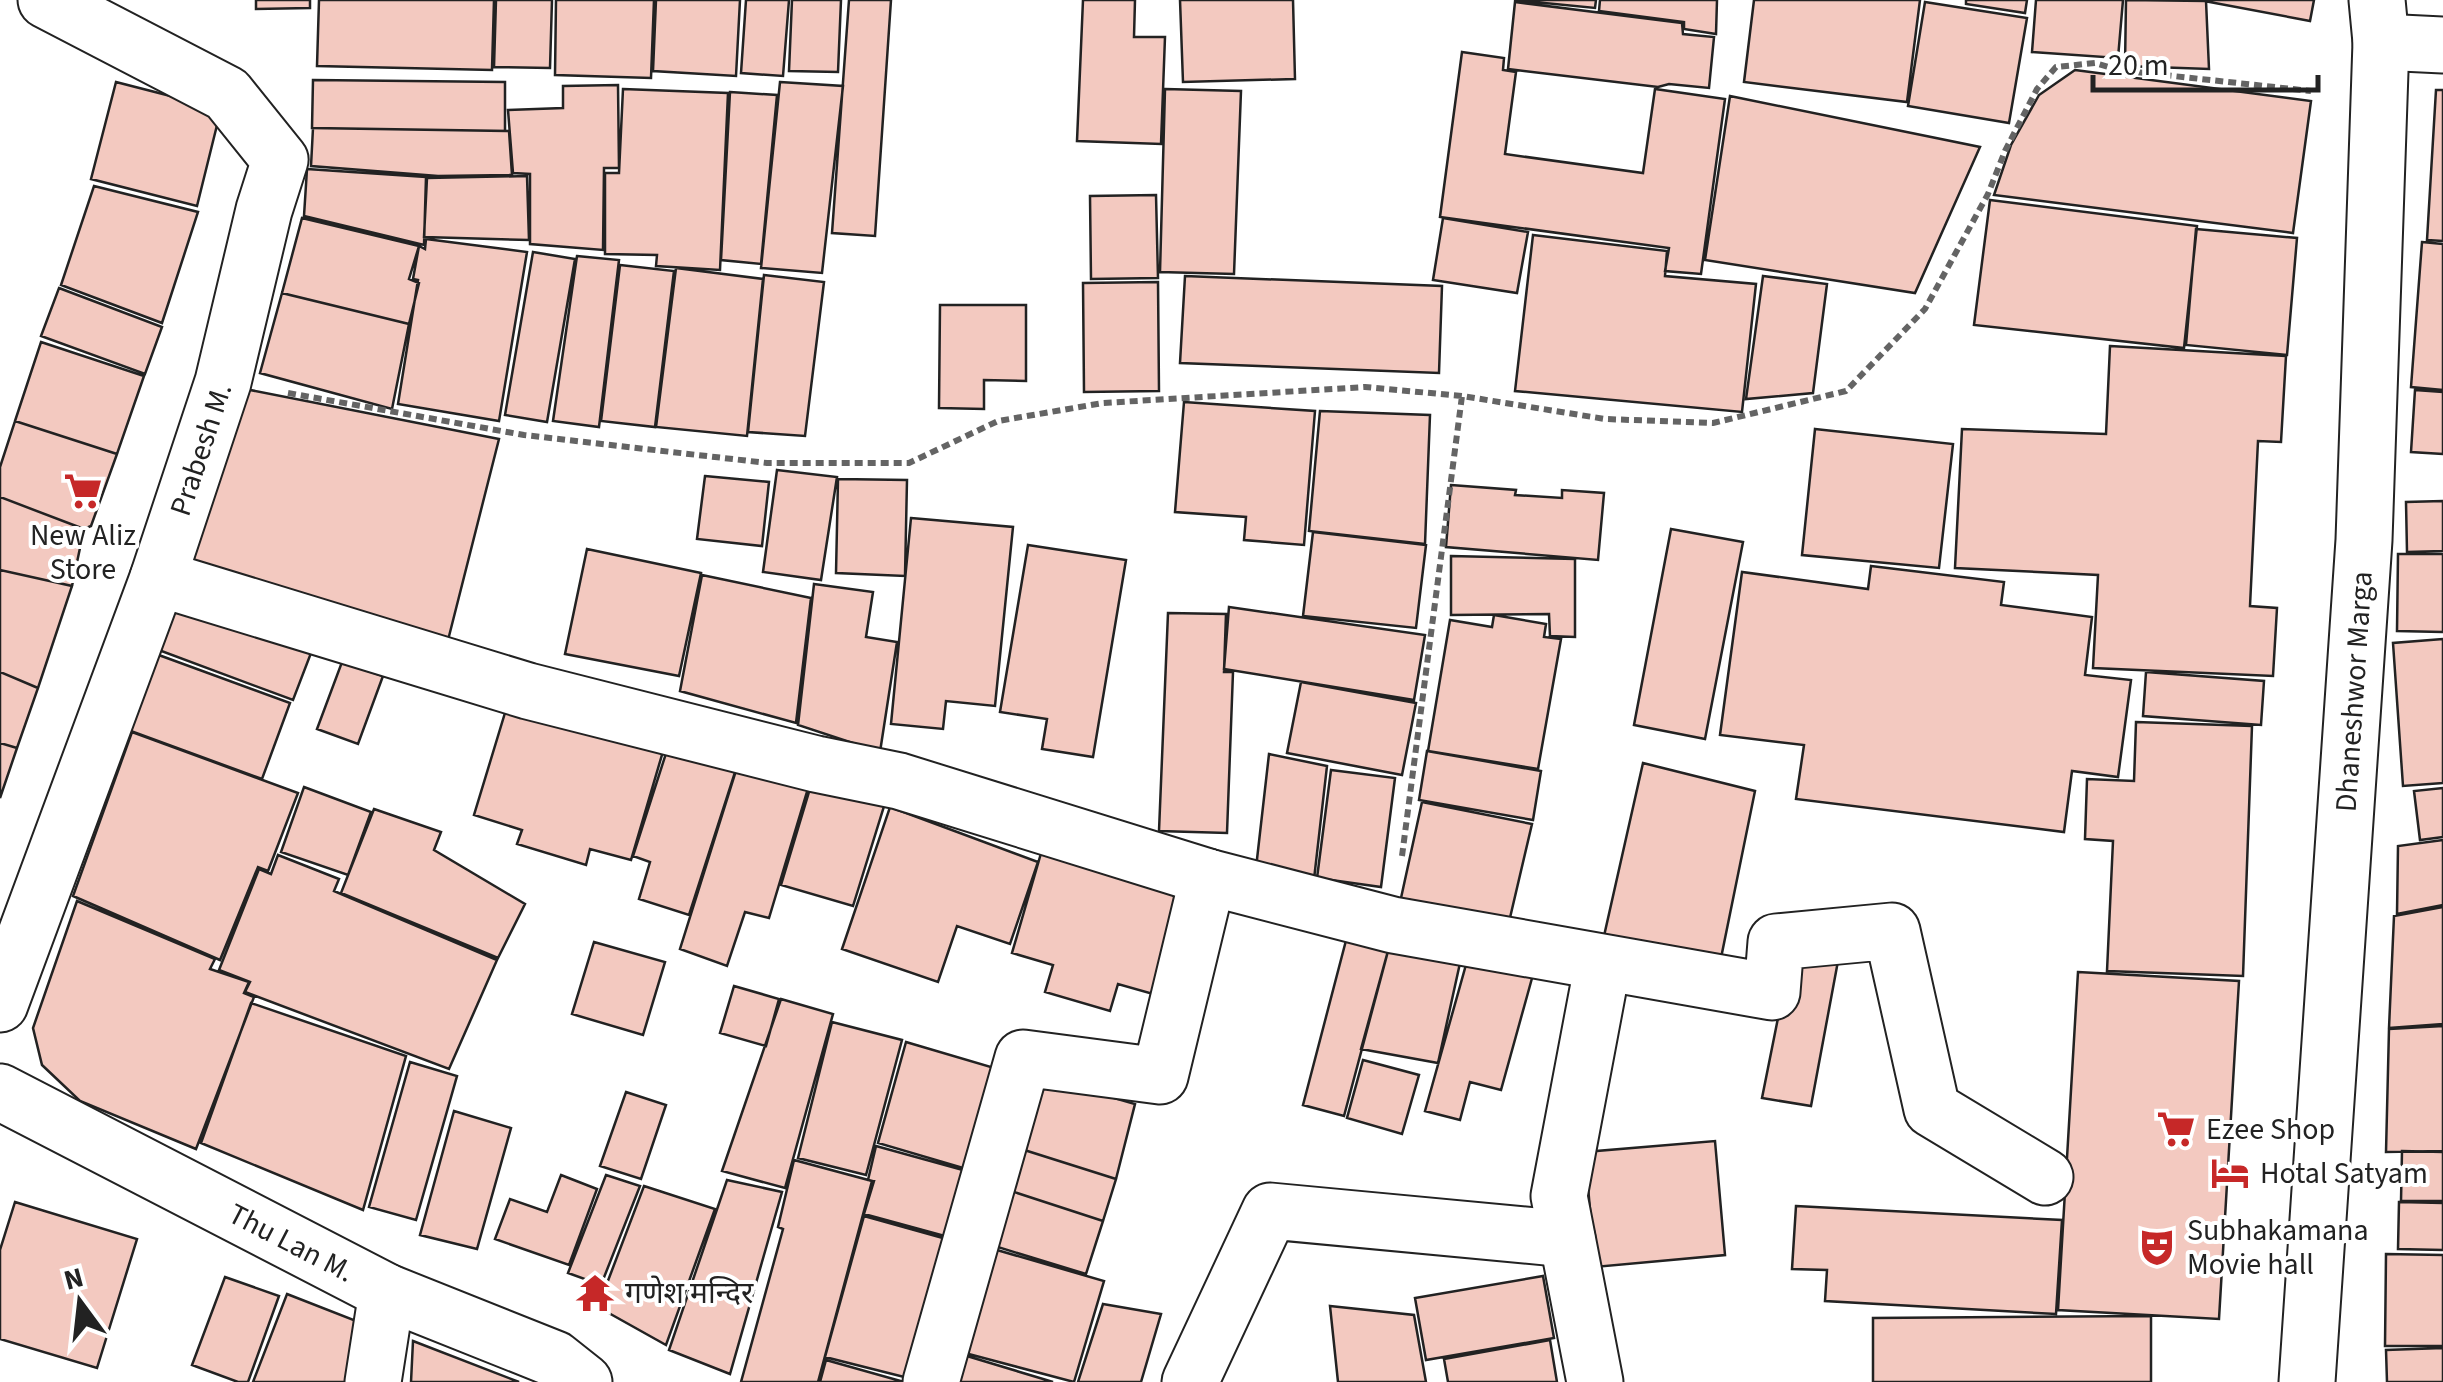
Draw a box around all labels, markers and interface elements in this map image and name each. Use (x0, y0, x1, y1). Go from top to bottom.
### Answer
scale bar (2093, 30, 2318, 92)
text: 20 m (2108, 44, 2169, 87)
street label: Prabesh M. (159, 377, 243, 521)
supermarket icon: New Aliz Store (62, 470, 104, 512)
place label: New Aliz Store (30, 514, 136, 591)
street label: Dhaneshwor Marga (2325, 570, 2384, 813)
supermarket icon: Ezee Shop (2155, 1108, 2197, 1150)
place label: Ezee Shop (2206, 1108, 2335, 1151)
hotel icon: Hotal Satyam (2209, 1152, 2251, 1194)
place label: Hotal Satyam (2260, 1152, 2428, 1195)
street label: Thu Lan M. (221, 1193, 362, 1293)
place label: Subhakamana Movie hall (2187, 1209, 2369, 1286)
theatre icon: Subhakamana Movie hall (2136, 1226, 2178, 1268)
north arrow (30, 1252, 130, 1352)
text: N (60, 1257, 88, 1301)
temple icon: गणेश मन्दिर (574, 1272, 616, 1314)
place label: गणेश मन्दिर (625, 1272, 754, 1315)

